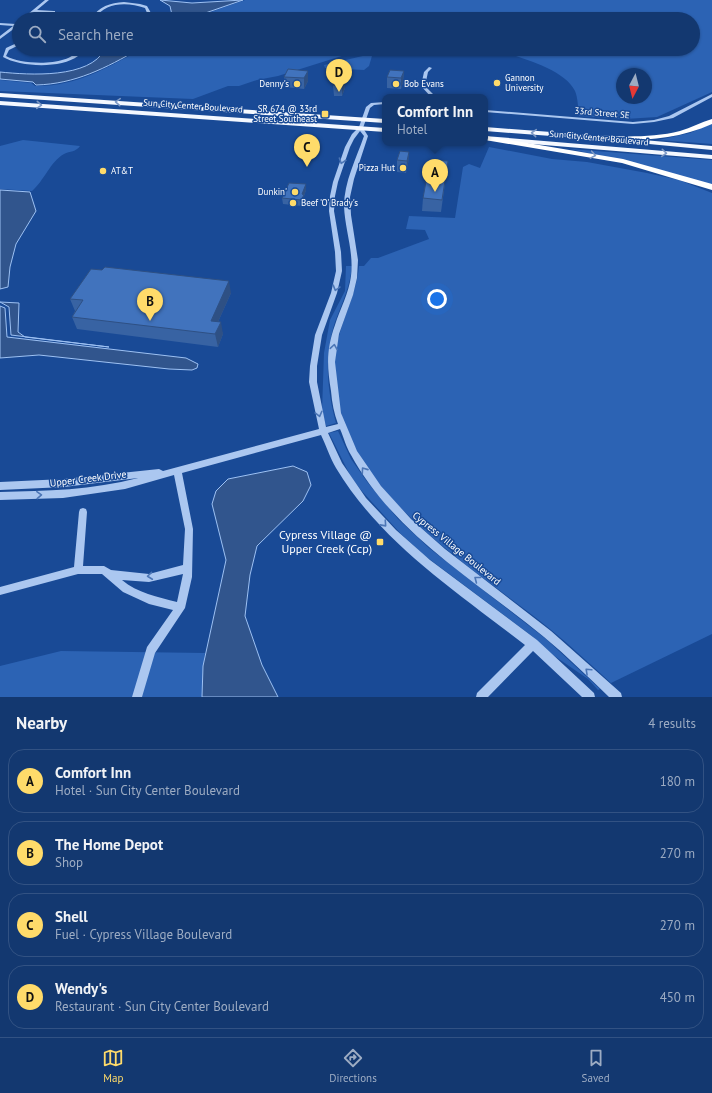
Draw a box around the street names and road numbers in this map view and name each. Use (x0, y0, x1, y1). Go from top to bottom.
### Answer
street label: Sun City Center Boulevard (143, 97, 243, 114)
street label: 33rd Street SE (574, 105, 630, 120)
street label: Sun City Center Boulevard (549, 128, 649, 147)
street label: Upper Creek Drive (49, 467, 127, 490)
street label: Cypress Village Boulevard (410, 509, 503, 588)

